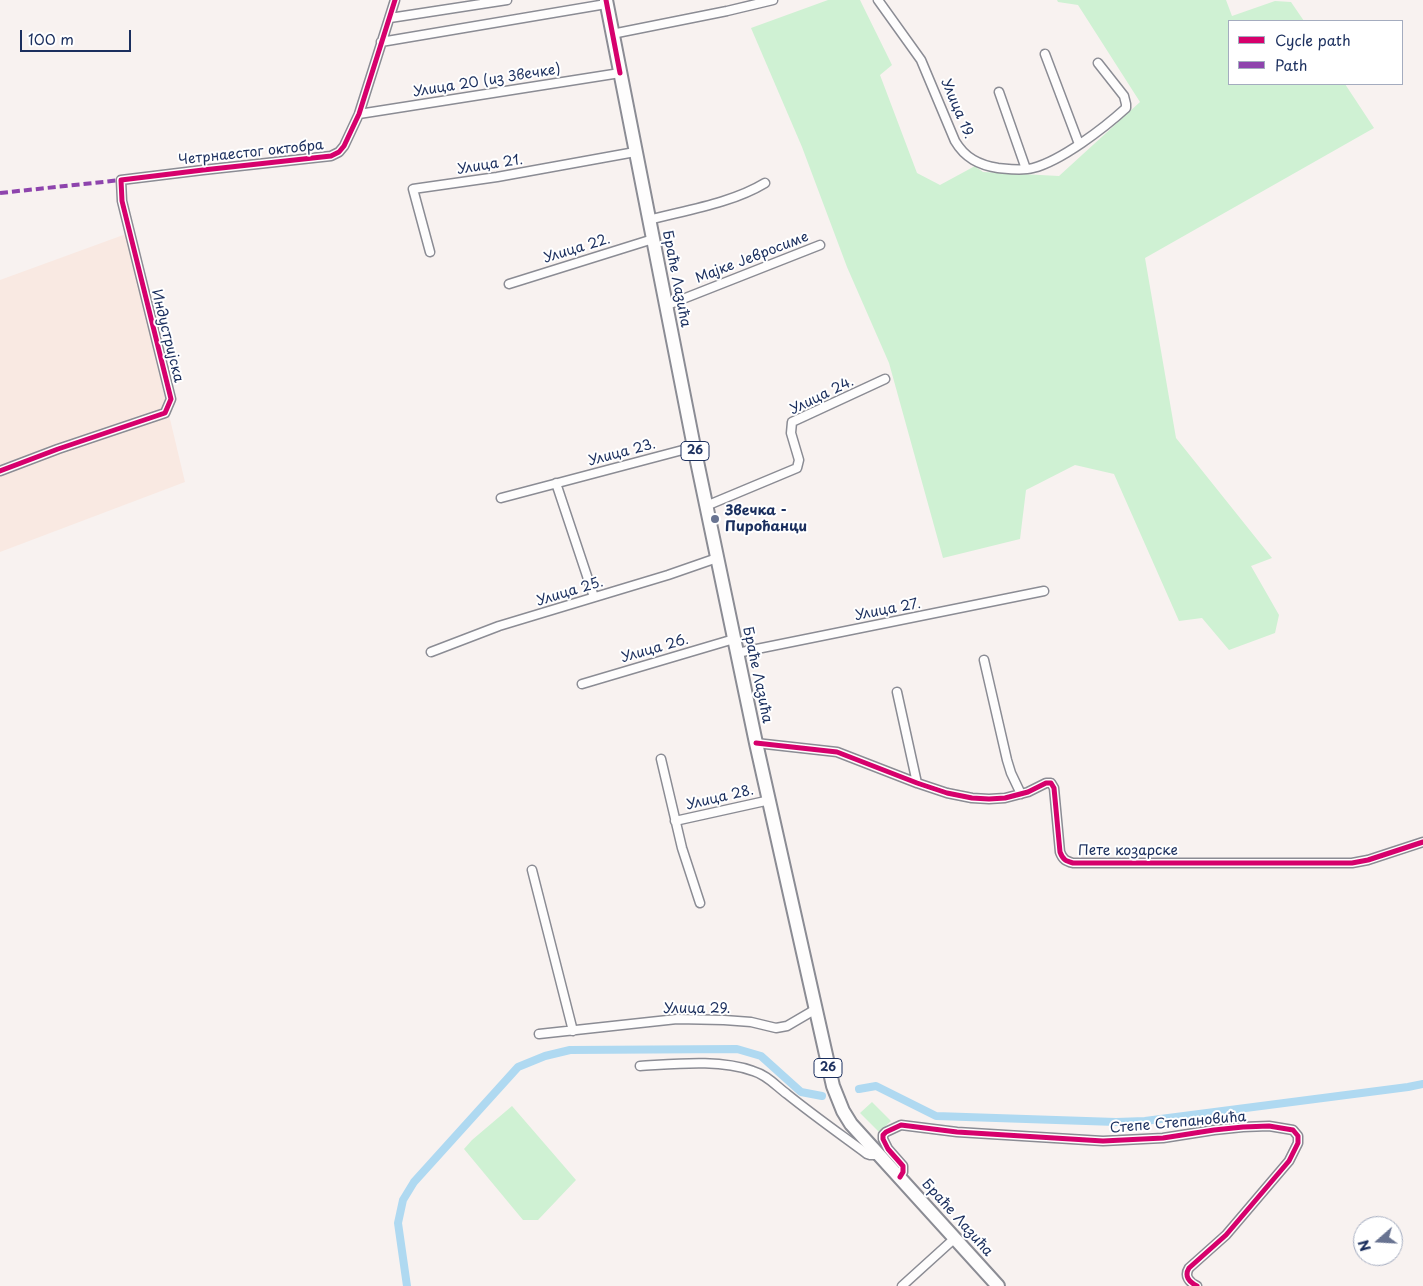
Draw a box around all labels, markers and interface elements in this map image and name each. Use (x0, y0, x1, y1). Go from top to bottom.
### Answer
scale bar (22, 20, 134, 52)
legend (1228, 20, 1403, 85)
text: 100 m (28, 27, 74, 50)
text: Cycle path (1275, 28, 1351, 51)
text: Path (1275, 53, 1307, 76)
street label: Улица 20 (из Звечке) (412, 61, 562, 101)
street label: Улица 19. (937, 76, 977, 142)
street label: Четрнаестог октобра (177, 137, 325, 169)
street label: Улица 21. (456, 152, 524, 178)
street label: Браће Лазића (658, 229, 694, 329)
street label: Мајке Јевросиме (693, 229, 811, 287)
street label: Улица 22. (542, 231, 612, 267)
street label: Индустријска (147, 288, 187, 384)
street label: Улица 24. (787, 373, 857, 419)
street label: Улица 23. (587, 436, 657, 470)
road number: 26 (681, 442, 709, 461)
place label: Звечка - Пироћанци (725, 503, 807, 536)
marker: Звечка - Пироћанци (709, 513, 721, 525)
street label: Улица 25. (535, 574, 605, 610)
street label: Улица 27. (854, 595, 922, 625)
street label: Браће Лазића (739, 625, 775, 725)
street label: Улица 26. (619, 631, 691, 667)
street label: Улица 28. (685, 782, 755, 814)
street label: Пете козарске (1078, 843, 1178, 859)
street label: Улица 29. (664, 1001, 730, 1017)
road number: 26 (814, 1058, 842, 1078)
street label: Степе Степановића (1109, 1109, 1247, 1137)
street label: Браће Лазића (918, 1176, 996, 1260)
north arrow (1353, 1216, 1403, 1266)
text: N (1353, 1237, 1376, 1254)

